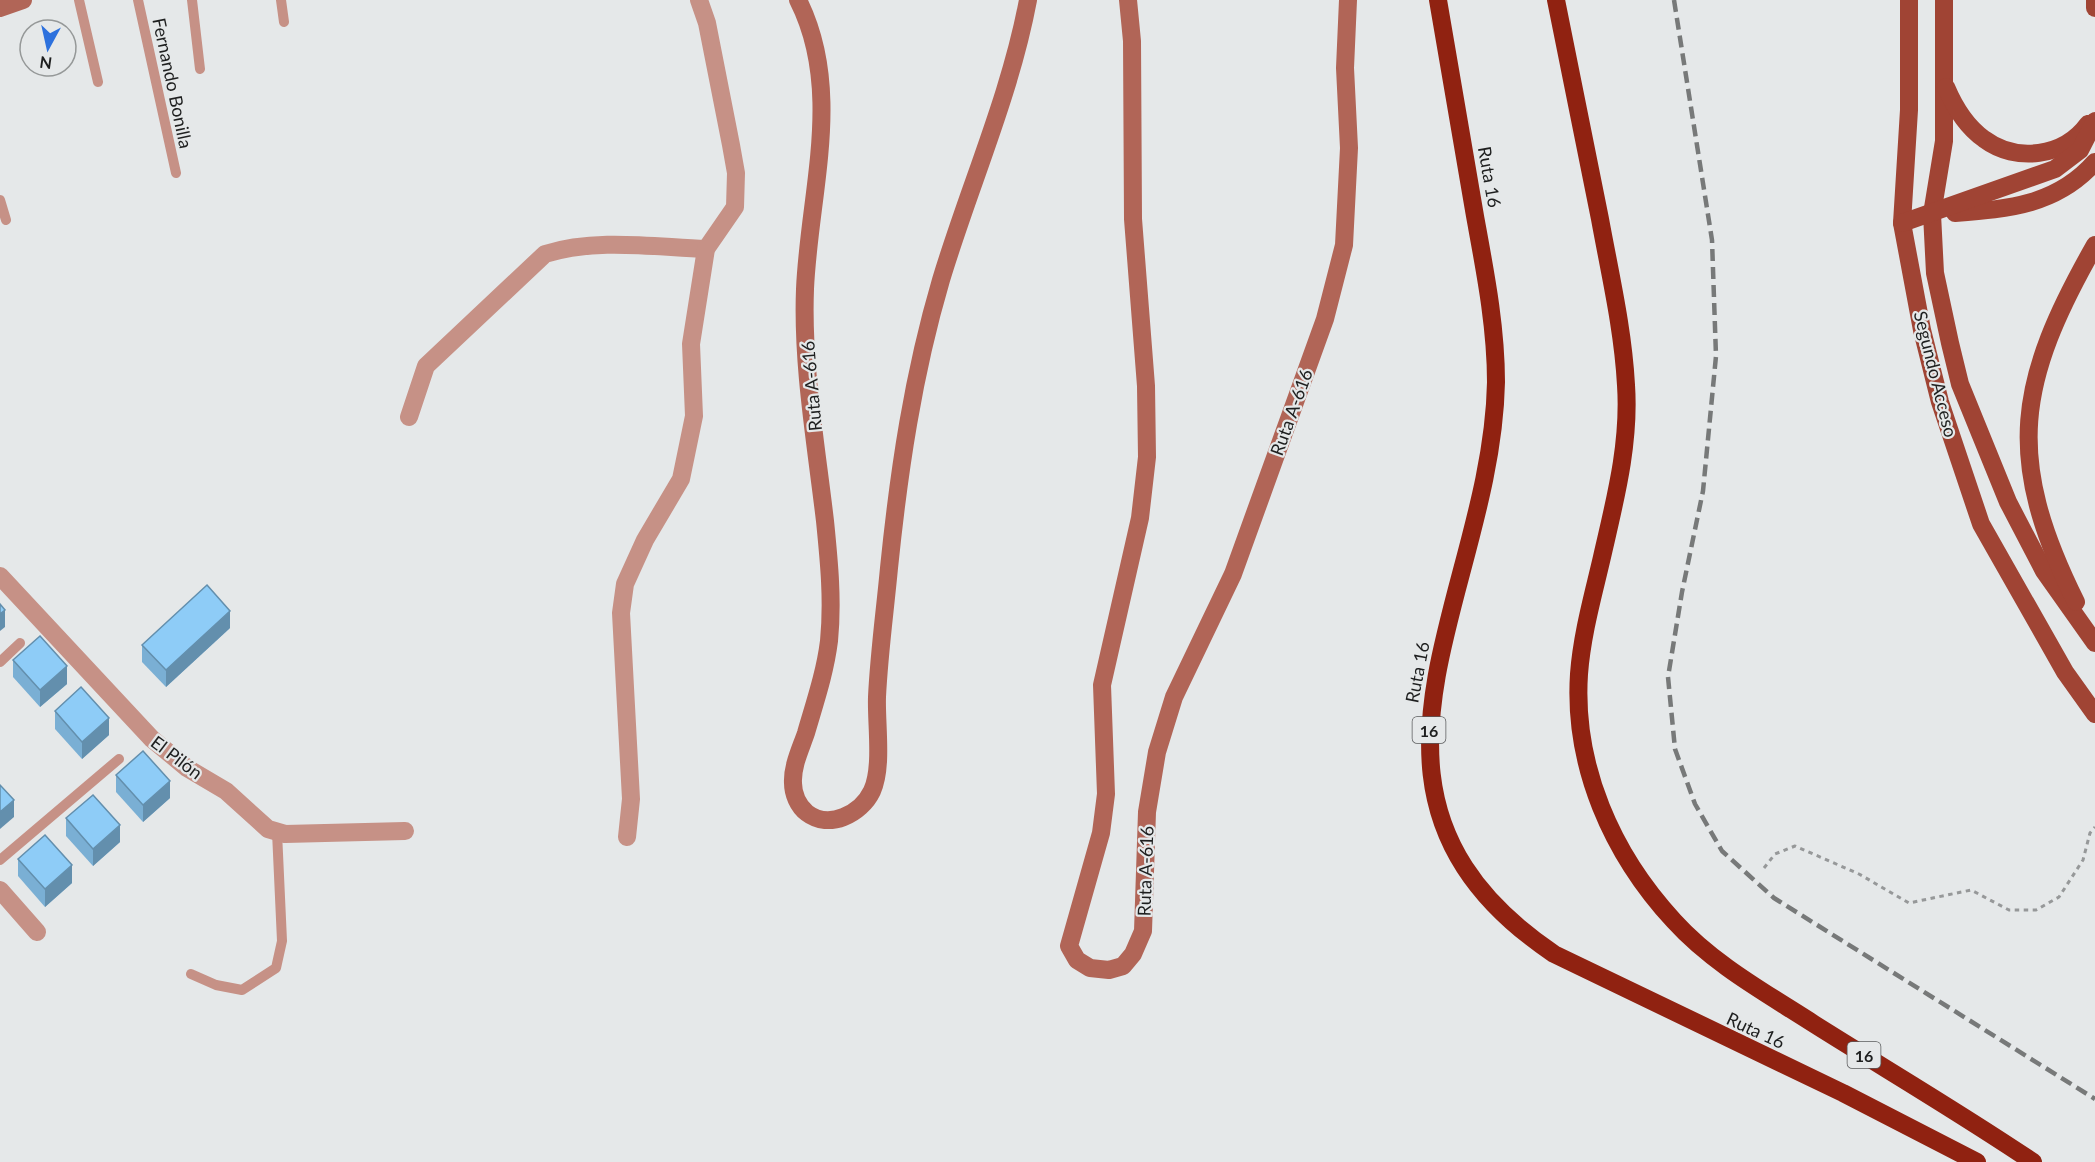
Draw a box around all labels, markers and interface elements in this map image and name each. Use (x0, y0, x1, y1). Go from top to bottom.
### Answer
street label: Fernando Bonilla (148, 16, 198, 150)
north arrow (18, 18, 78, 78)
text: N (38, 53, 53, 74)
street label: Ruta 16 (1474, 145, 1506, 209)
street label: Segundo Acceso (1910, 309, 1962, 439)
street label: Ruta A-616 (796, 340, 826, 432)
street label: Ruta A-616 (1265, 366, 1317, 458)
street label: Ruta 16 (1400, 640, 1434, 704)
road number: 16 (1412, 717, 1446, 743)
street label: El Pilón (147, 731, 207, 783)
street label: Ruta A-616 (1132, 825, 1158, 917)
street label: Ruta 16 (1723, 1007, 1789, 1053)
road number: 16 (1848, 1042, 1880, 1068)

